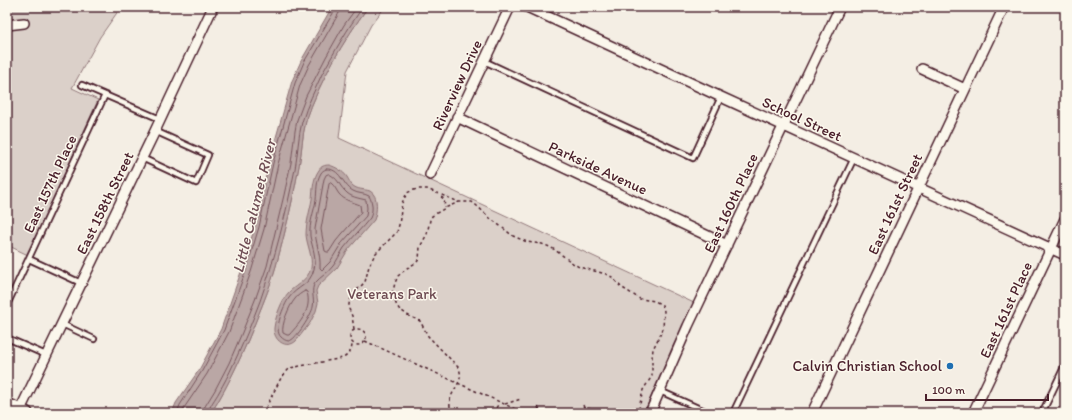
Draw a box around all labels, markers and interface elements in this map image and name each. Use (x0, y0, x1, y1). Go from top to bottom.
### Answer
street label: Riverview Drive (428, 37, 486, 133)
street label: School Street (759, 93, 845, 145)
street label: East 157th Place (19, 132, 81, 236)
water label: Little Calumet River (228, 136, 280, 275)
street label: Parkside Avenue (546, 137, 650, 199)
street label: East 158th Street (72, 148, 138, 257)
street label: East 160th Place (700, 150, 762, 256)
street label: East 161st Street (864, 150, 926, 257)
street label: East 161st Place (976, 259, 1036, 361)
park label: Veterans Park (347, 285, 437, 303)
place label: Calvin Christian School (792, 357, 943, 375)
marker: Calvin Christian School (945, 361, 955, 371)
scale bar (926, 376, 1048, 402)
text: 100 m (932, 383, 965, 397)

